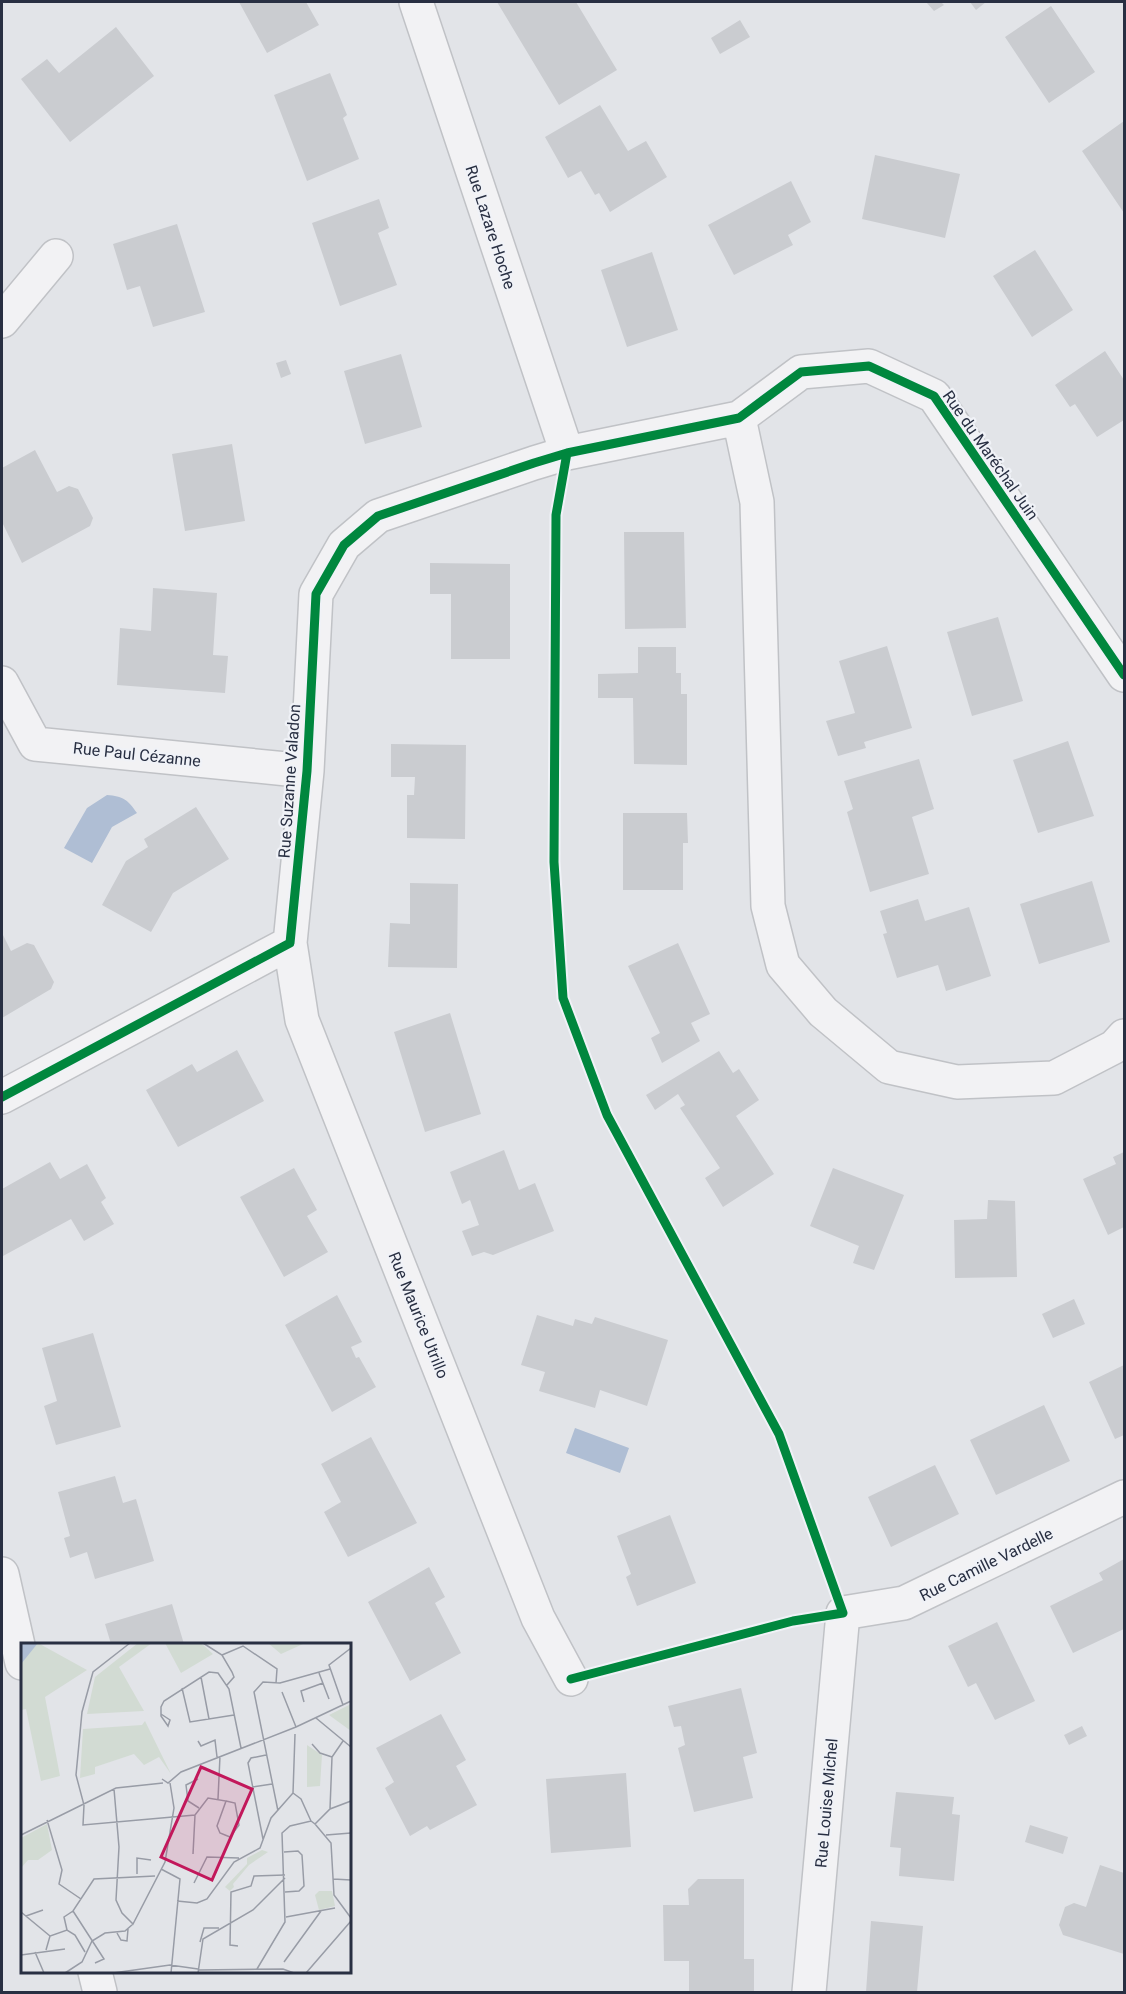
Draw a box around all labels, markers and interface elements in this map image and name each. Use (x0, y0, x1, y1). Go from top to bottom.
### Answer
street label: Rue Lazare Hoche (462, 163, 519, 291)
street label: Rue du Maréchal Juin (939, 387, 1042, 524)
street label: Rue Suzanne Valadon (275, 703, 304, 859)
street label: Rue Paul Cézanne (72, 738, 202, 771)
street label: Rue Maurice Utrillo (385, 1249, 453, 1381)
street label: Rue Camille Vardelle (916, 1524, 1056, 1605)
inset map (21, 1643, 351, 1973)
street label: Rue Louise Michel (811, 1738, 842, 1868)

